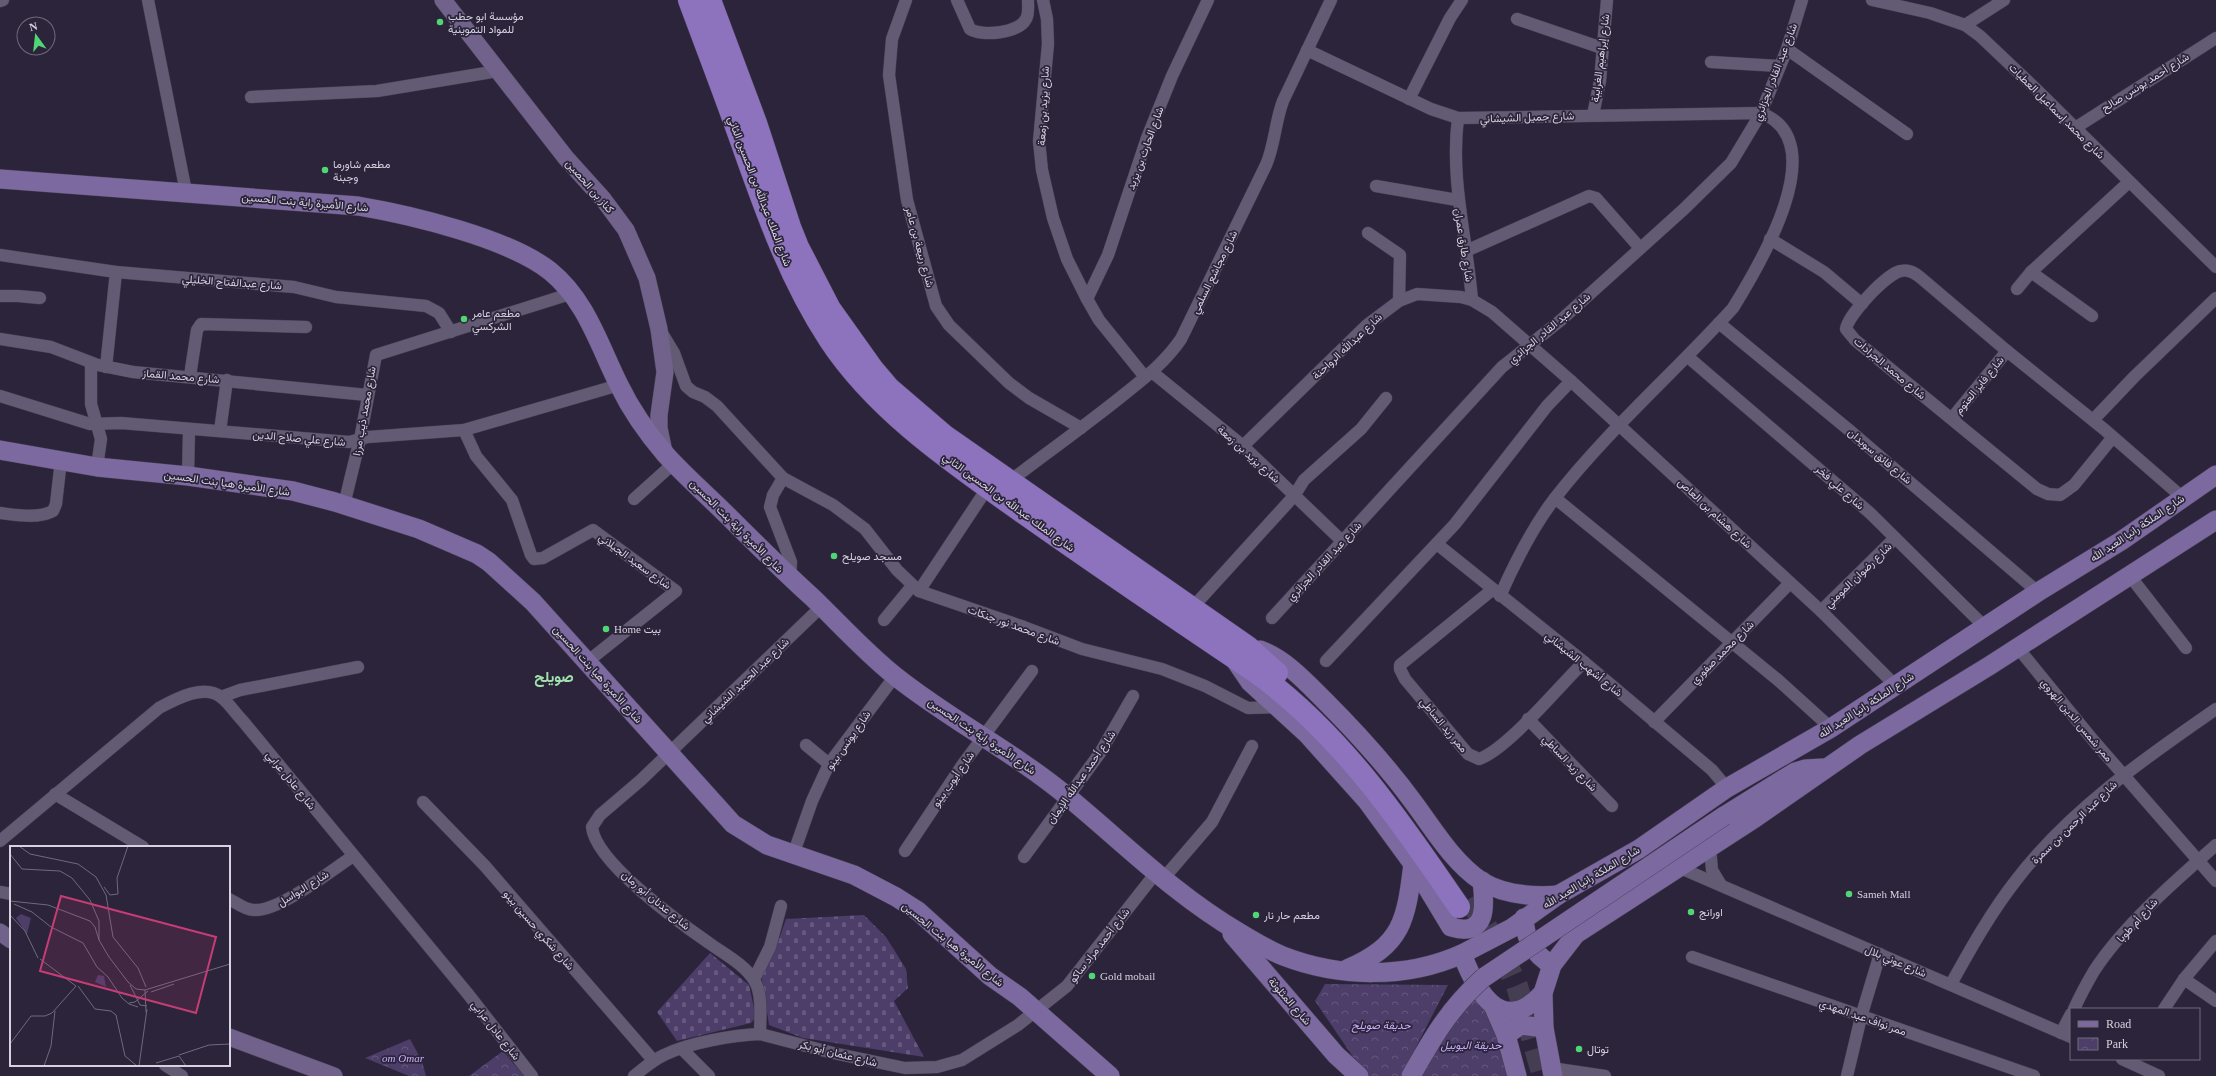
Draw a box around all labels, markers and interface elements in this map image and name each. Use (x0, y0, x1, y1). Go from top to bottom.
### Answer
place label: مؤسسة ابو حطب للمواد التموينية (448, 10, 524, 36)
street label: شارع إبراهيم الغرايبة (1589, 13, 1613, 103)
north arrow (16, 16, 56, 56)
marker: مؤسسة ابو حطب للمواد التموينية (435, 17, 445, 27)
text: N (28, 20, 39, 33)
street label: شارع عبد القادر الجزائري (1751, 21, 1803, 124)
street label: شارع أحمد يونس صالح (2099, 50, 2192, 116)
street label: شارع محمد إسماعيل العطيات (2005, 61, 2107, 163)
street label: شارع يزيد بن زمعة (1035, 66, 1053, 146)
street label: شارع الحارث بن يزيد (1124, 105, 1168, 192)
street label: شارع جميل الشيشاني (1480, 109, 1575, 129)
street label: شارع الملك عبدالله بن الحسين الثاني (722, 114, 794, 269)
street label: كناز بن الحصين (563, 157, 617, 216)
place label: مطعم شاورما وجبنة (333, 158, 391, 184)
marker: مطعم شاورما وجبنة (320, 165, 330, 175)
street label: شارع الأميرة راية بنت الحسين (241, 190, 369, 216)
street label: شارع ربيعة بن عامر (901, 204, 937, 289)
street label: شارع طارق عمران (1450, 207, 1476, 283)
street label: شارع مجاشع السلمي (1189, 228, 1243, 317)
street label: شارع عبدالفتاح الخليلي (181, 273, 283, 295)
street label: شارع عبد القادر الجزائري (1505, 290, 1595, 369)
place label: مطعم عامر الشركسي (471, 307, 520, 336)
street label: شارع عبدالله الرواحنة (1310, 310, 1386, 383)
marker: مطعم عامر الشركسي (459, 314, 469, 324)
street label: شارع محمد الجرادات (1850, 335, 1929, 403)
street label: شارع فايز العتوم (1952, 353, 2008, 418)
street label: شارع محمد ذيب مرزا (350, 365, 380, 457)
street label: شارع محمد القماز (141, 367, 220, 387)
street label: شارع يزيد بن زمعة (1214, 423, 1283, 487)
street label: شارع فائق سويدان (1844, 426, 1914, 488)
street label: شارع علي صلاح الدين (252, 428, 346, 452)
street label: شارع الملك عبدالله بن الحسين الثاني (939, 450, 1077, 557)
street label: شارع علي فخر (1810, 462, 1867, 515)
street label: شارع الأميرة هيا بنت الحسين (163, 468, 291, 500)
street label: شارع هشام بن العاص (1674, 476, 1755, 552)
street label: شارع الأميرة راية بنت الحسين (686, 477, 786, 577)
street label: شارع الملكة رانيا العبد الله (2088, 492, 2188, 566)
street label: شارع عبد القادر الجزائري (1284, 519, 1367, 606)
street label: شارع سعيد الجيلاني (594, 531, 674, 595)
street label: شارع رضوان المومني (1822, 540, 1897, 613)
place label: مسجد صويلح (842, 550, 902, 564)
marker: مسجد صويلح (829, 551, 839, 561)
street label: شارع محمد نور جنكات (966, 603, 1062, 649)
street label: شارع محمد صفوري (1688, 618, 1759, 689)
street label: شارع الأميرة هيا بنت الحسين (550, 623, 645, 727)
place label: Home بيت (614, 623, 661, 636)
marker: Home بيت (601, 624, 611, 634)
street label: شارع أشهب الشيشاني (1540, 629, 1625, 702)
street label: شارع عبد الحميد الشيشاني (699, 635, 794, 728)
district label: صويلح (534, 669, 574, 687)
street label: شارع الملكة رانيا العبد الله (1816, 670, 1917, 742)
street label: ممر شمس الدين الهروي (2036, 676, 2115, 767)
street label: شارع الأميرة راية بنت الحسين (925, 695, 1038, 778)
street label: ممر زيد الساطي (1415, 695, 1470, 757)
street label: شارع يونس بينو (823, 708, 875, 773)
street label: شارع أحمد عبدالله الإيمان (1044, 728, 1119, 827)
street label: شارع زيد الساطي (1538, 733, 1600, 796)
street label: شارع عادل عرابي (261, 748, 318, 814)
street label: شارع أيوب بينو (930, 749, 978, 810)
street label: شارع عبد الرحمن بن سمرة (2029, 778, 2121, 867)
street label: شارع الملكة رانيا العبد الله (1540, 843, 1643, 912)
inset map (10, 846, 230, 1066)
street label: شارع البواسل (275, 867, 332, 910)
street label: شارع عدنان أبو رمان (618, 868, 693, 934)
street label: شارع شكري حسين بينو (498, 888, 577, 975)
place label: Sameh Mall (1857, 888, 1910, 900)
marker: Sameh Mall (1844, 889, 1854, 899)
street label: شارع أم طوبا (2114, 895, 2162, 946)
street label: شارع الأميرة هيا بنت الحسين (899, 899, 1006, 990)
street label: شارع أحمد مراد ساكو (1066, 905, 1133, 986)
place label: اورانج (1699, 906, 1723, 920)
marker: اورانج (1686, 907, 1696, 917)
place label: مطعم حار نار (1263, 909, 1320, 923)
marker: مطعم حار نار (1251, 910, 1261, 920)
street label: شارع عوني بلال (1862, 943, 1929, 983)
place label: Gold mobail (1100, 970, 1155, 982)
marker: Gold mobail (1087, 971, 1097, 981)
street label: شارع المثلوثة (1265, 975, 1314, 1029)
street label: ممر نواف عبد المهدي (1817, 996, 1908, 1041)
street label: شارع عادل عرابي (466, 998, 523, 1065)
legend (2070, 1008, 2200, 1060)
text: Road (2106, 1017, 2131, 1031)
park label: حديقة صويلح (1351, 1019, 1411, 1033)
street label: شارع عثمان أبو بكر (796, 1037, 879, 1071)
text: Park (2106, 1037, 2128, 1051)
park label: حديقة اليوبيل (1441, 1039, 1502, 1052)
place label: توتال (1587, 1043, 1609, 1056)
marker: توتال (1574, 1044, 1584, 1054)
park label: om Omar (382, 1052, 425, 1064)

